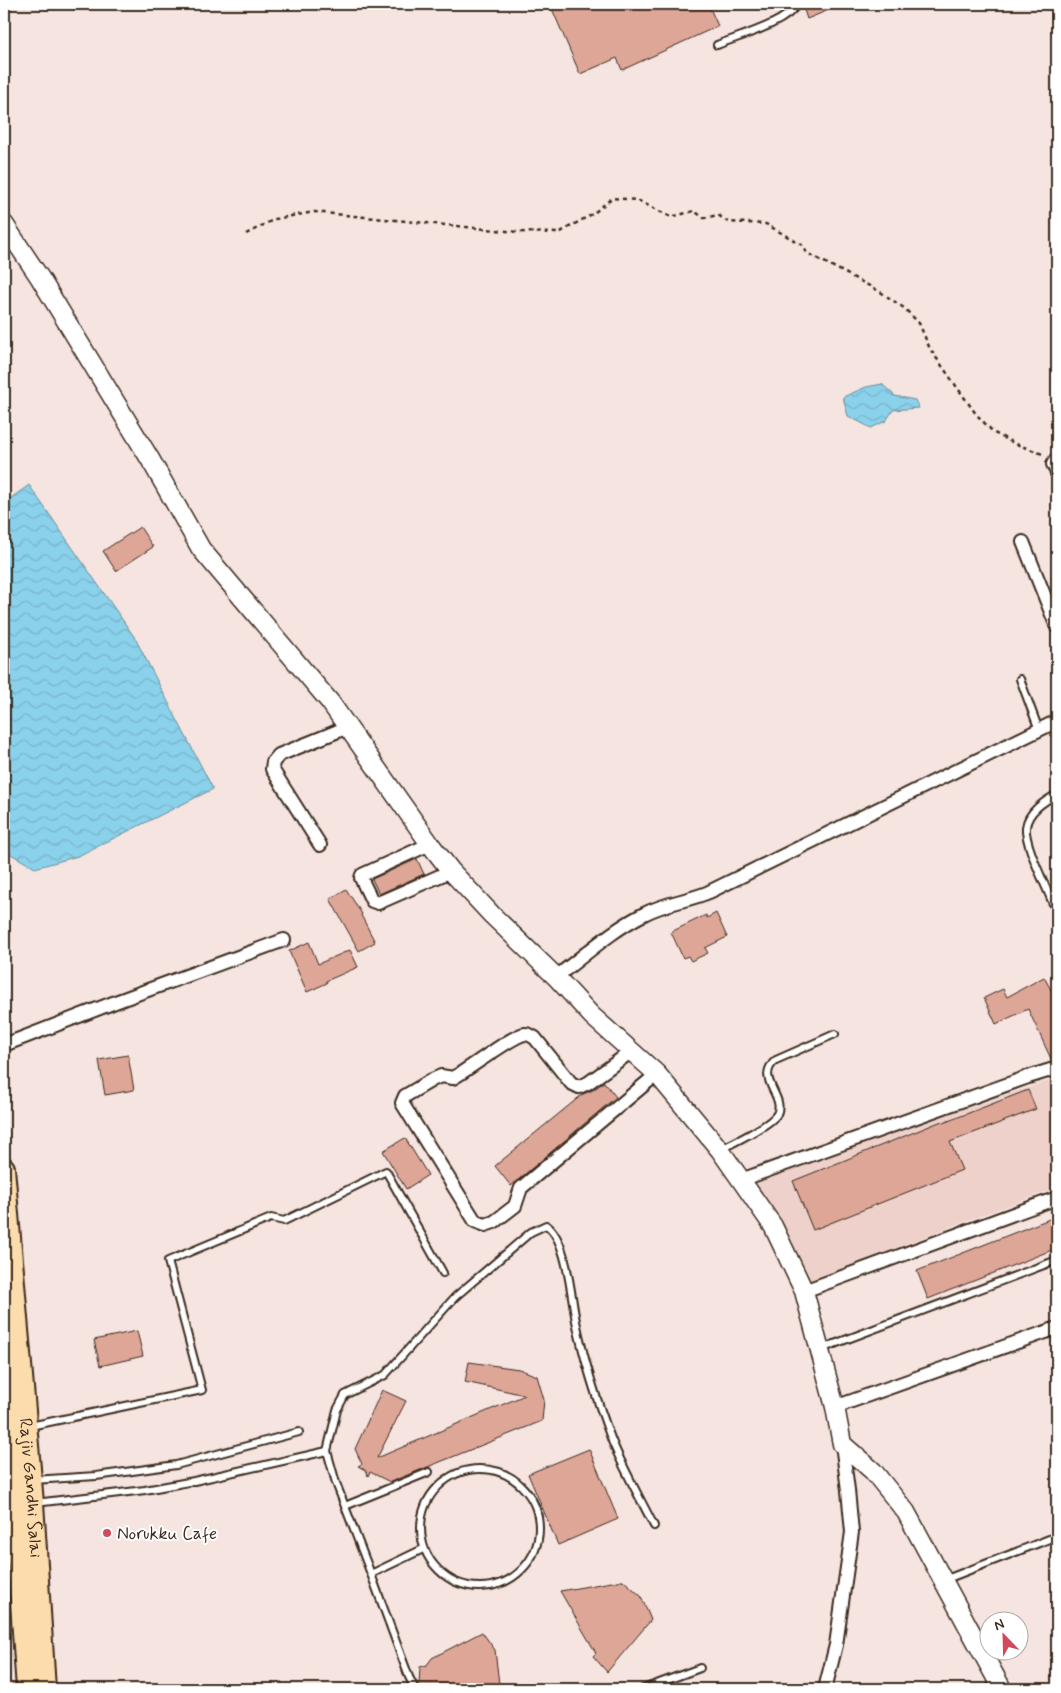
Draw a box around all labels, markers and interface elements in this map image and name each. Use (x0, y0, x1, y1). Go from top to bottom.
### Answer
street label: Rajiv Gandhi Salai (13, 1417, 48, 1558)
place label: Norukku Cafe (117, 1522, 217, 1546)
marker: Norukku Cafe (101, 1527, 113, 1539)
north arrow (978, 1610, 1028, 1660)
text: N (992, 1615, 1007, 1635)

